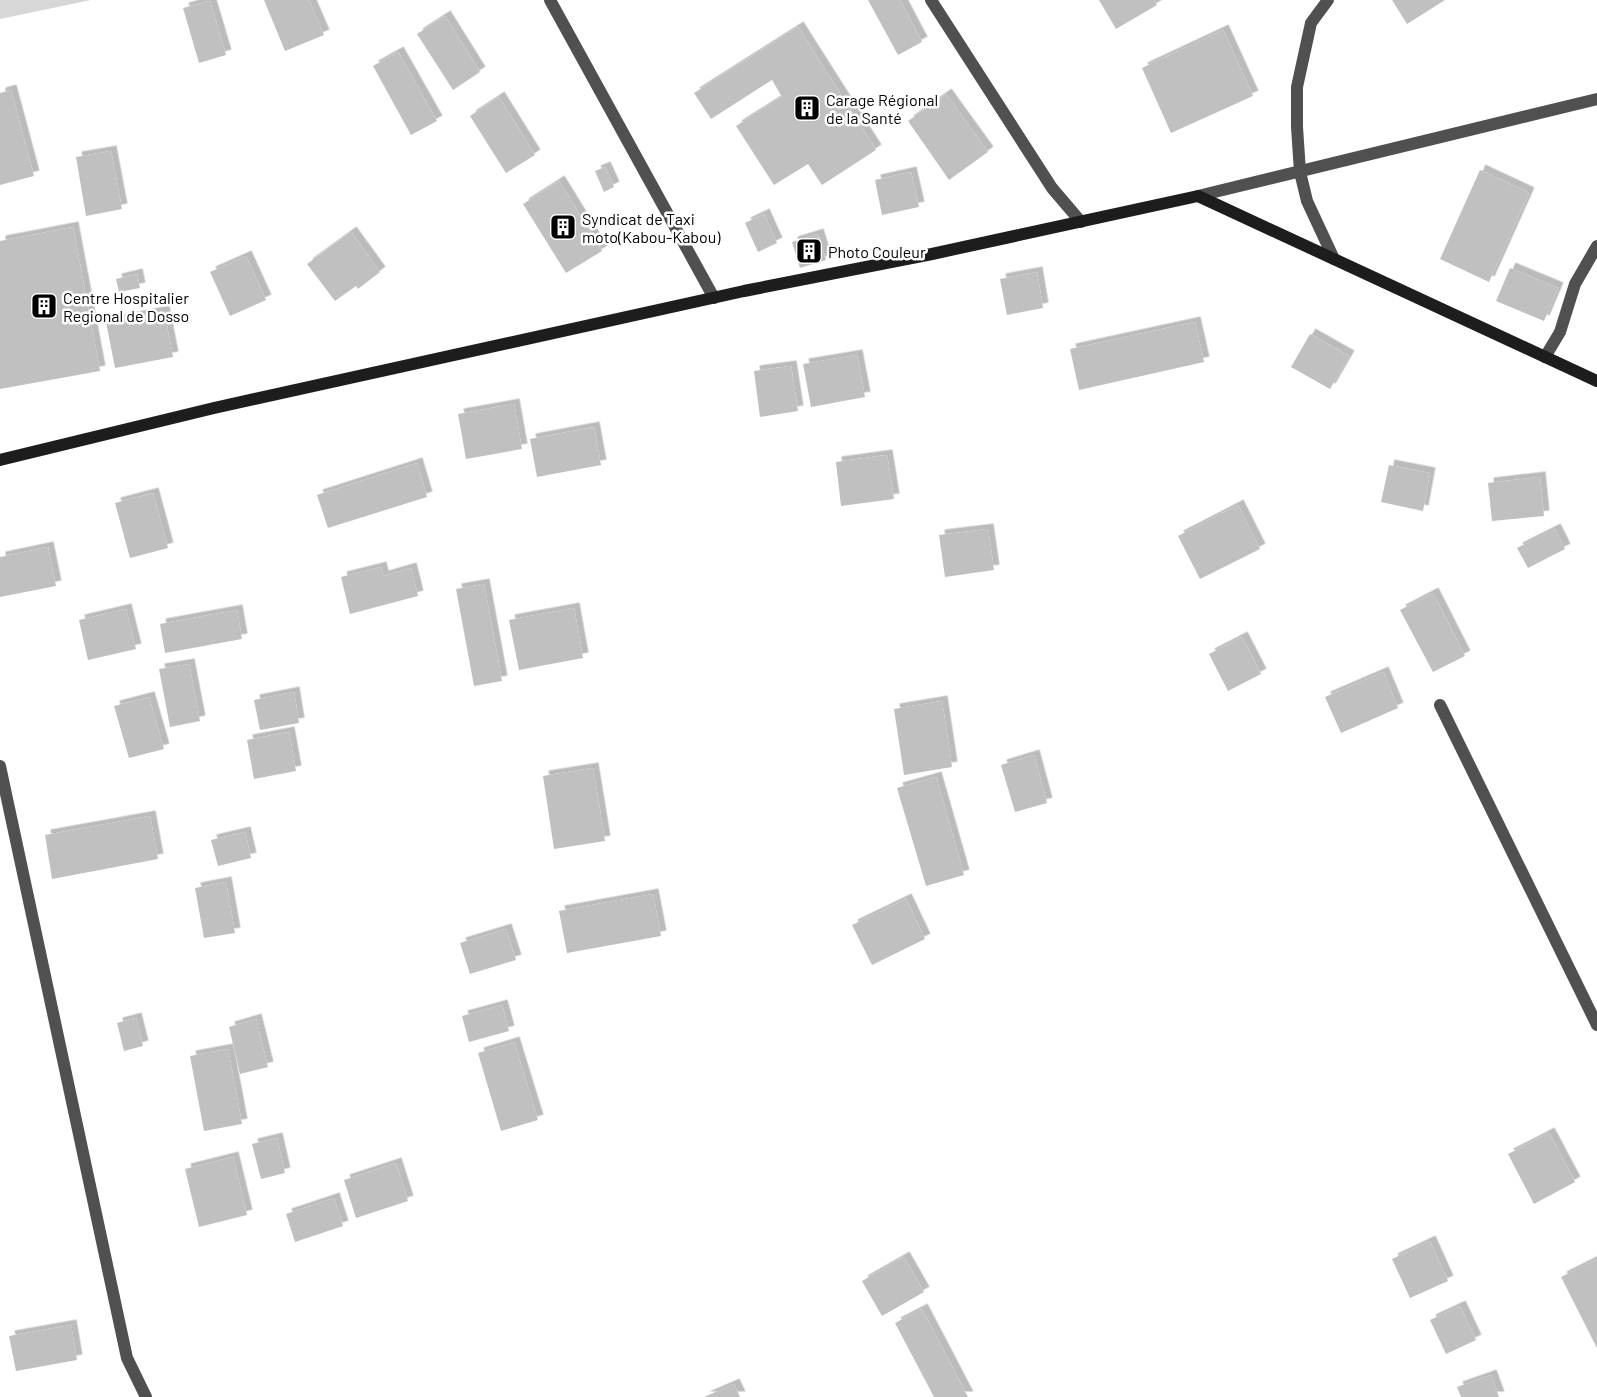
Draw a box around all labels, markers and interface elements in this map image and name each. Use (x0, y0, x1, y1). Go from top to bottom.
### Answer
place label: Carage Régional de la Santé (826, 90, 938, 127)
building icon: Carage Régional de la Santé (792, 93, 822, 123)
place label: Syndicat de Taxi moto(Kabou-Kabou) (582, 209, 721, 246)
building icon: Syndicat de Taxi moto(Kabou-Kabou) (548, 212, 578, 242)
building icon: Photo Couleur (794, 236, 824, 266)
place label: Photo Couleur (828, 242, 926, 261)
place label: Centre Hospitalier Regional de Dosso (63, 288, 189, 325)
building icon: Centre Hospitalier Regional de Dosso (29, 291, 59, 321)

